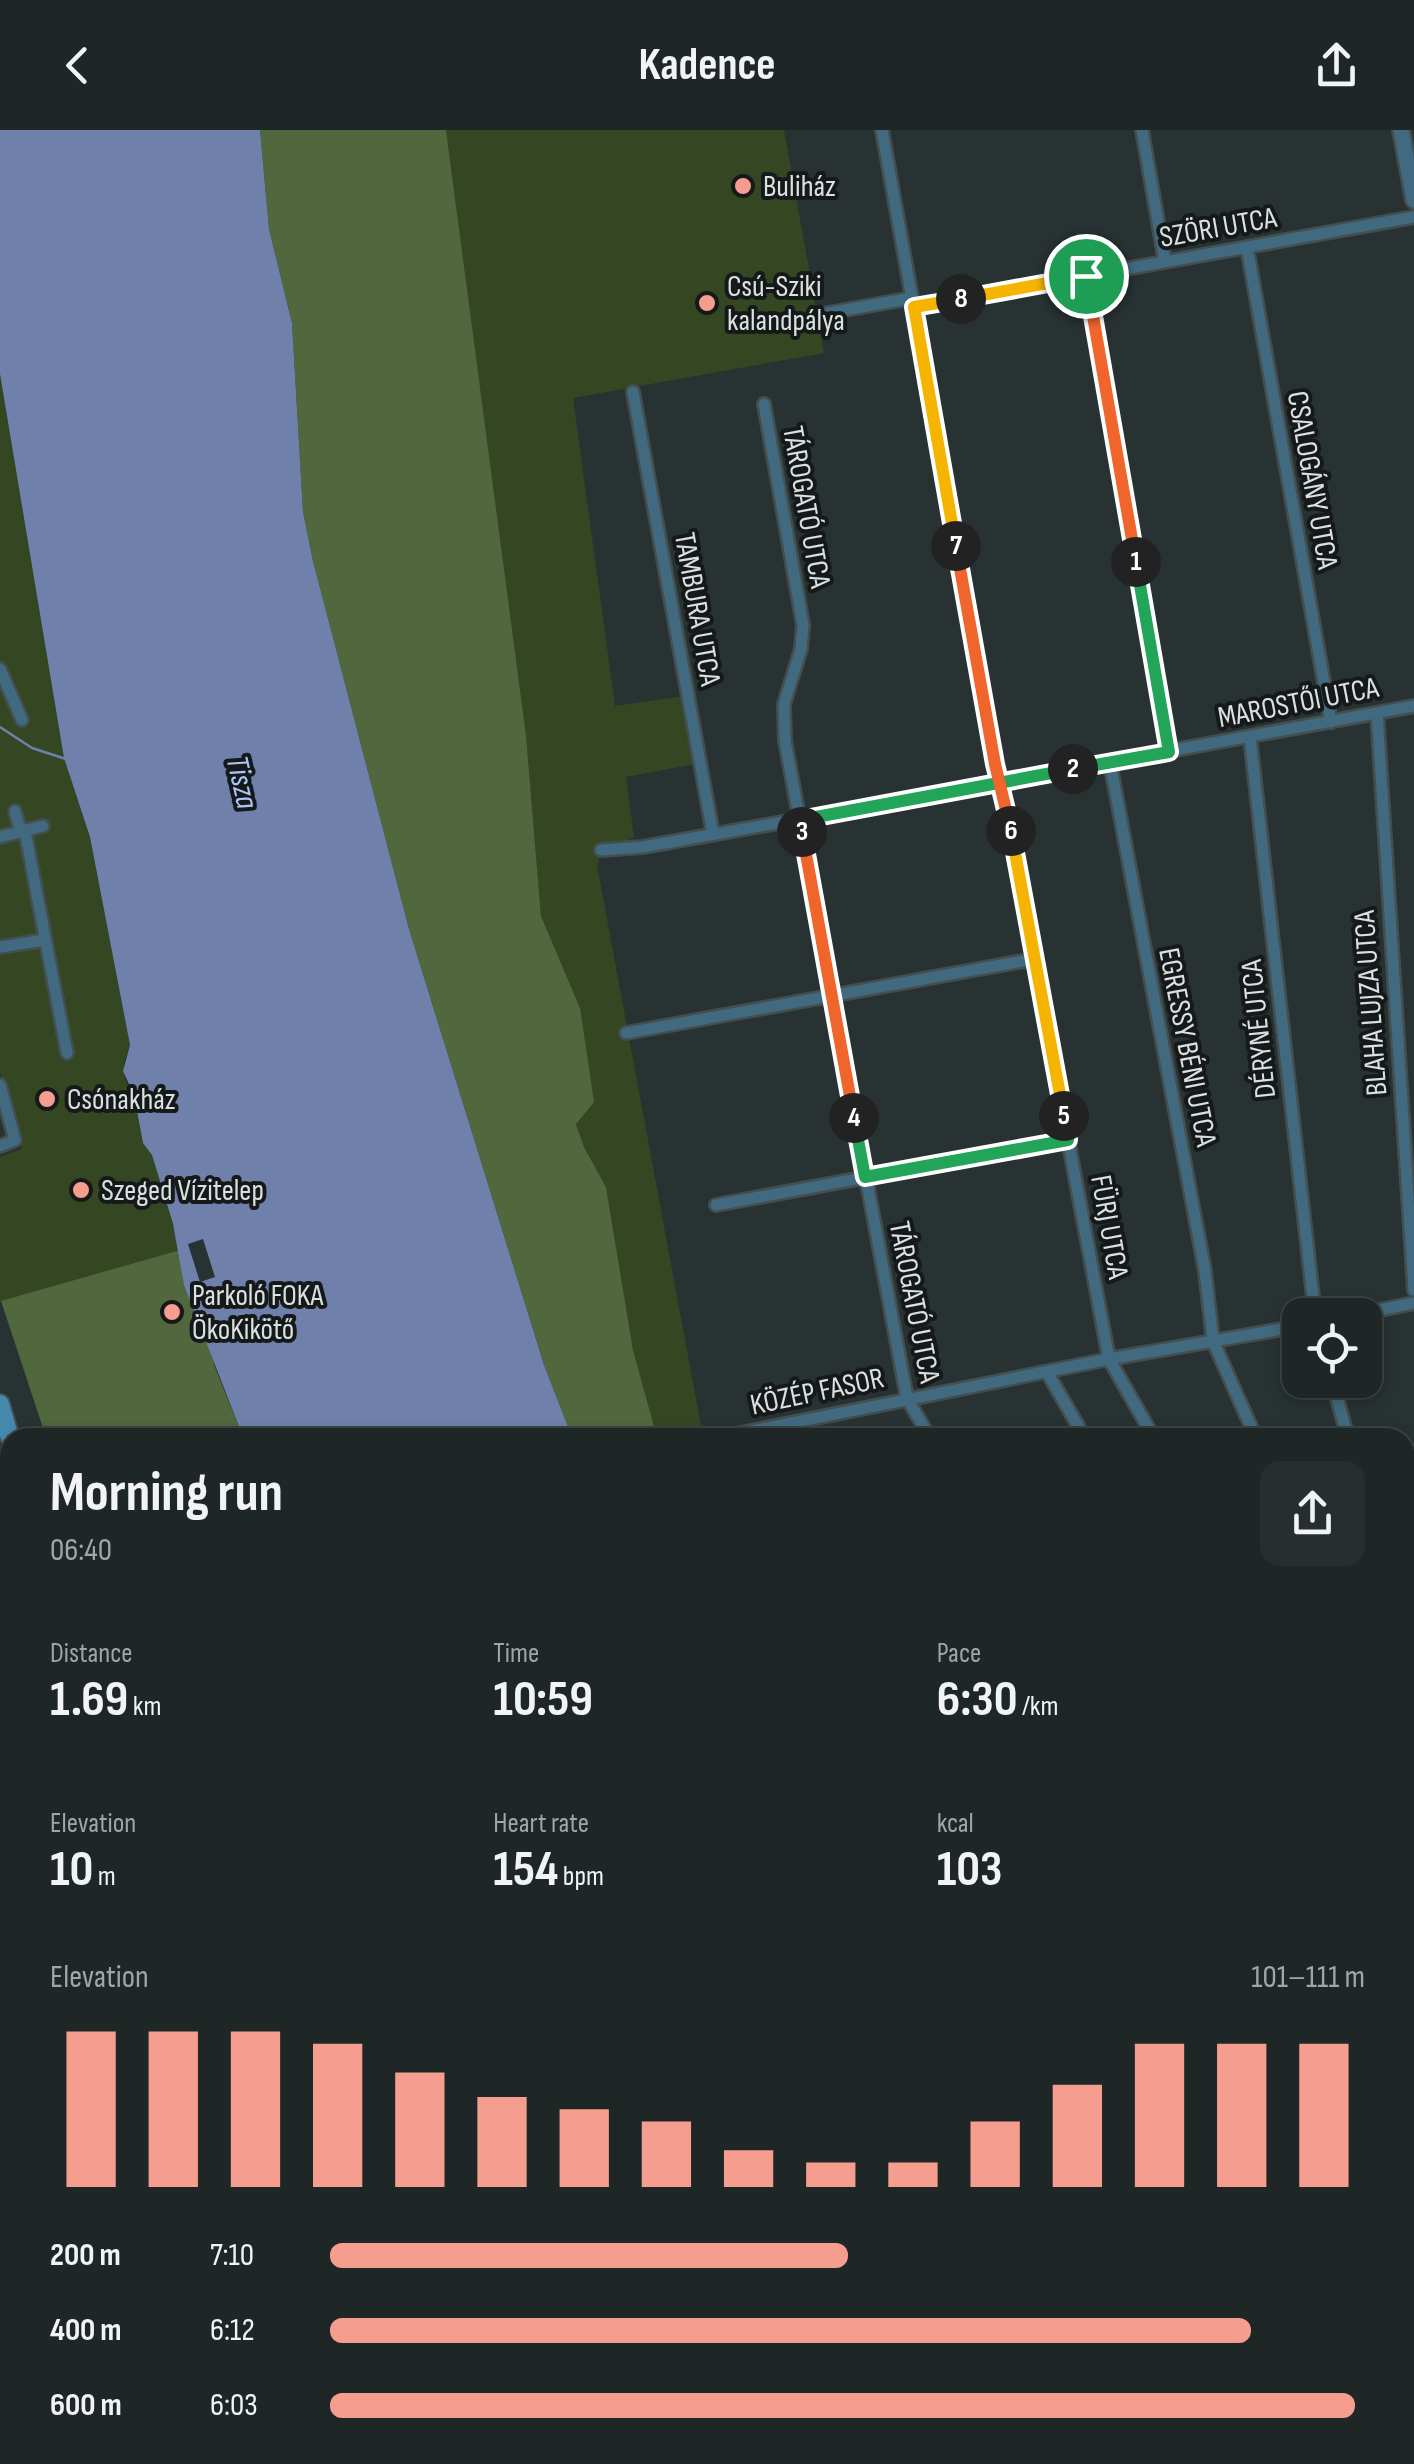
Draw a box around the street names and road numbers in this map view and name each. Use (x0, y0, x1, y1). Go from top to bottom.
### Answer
street label: SZÖRI UTCA (1157, 200, 1280, 256)
street label: CSALOGÁNY UTCA (1279, 388, 1345, 572)
street label: TÁROGATÓ UTCA (774, 423, 838, 591)
street label: TAMBURA UTCA (666, 530, 728, 689)
street label: MAROSTŐI UTCA (1215, 670, 1382, 736)
street label: BLAHA LUJZA UTCA (1347, 909, 1395, 1097)
street label: EGRESSY BÉNI UTCA (1150, 945, 1224, 1150)
street label: DÉRYNÉ UTCA (1234, 958, 1284, 1100)
street label: FÜRJ UTCA (1082, 1172, 1136, 1282)
street label: TÁROGATÓ UTCA (881, 1218, 947, 1386)
street label: KÖZÉP FASOR (747, 1360, 887, 1424)

